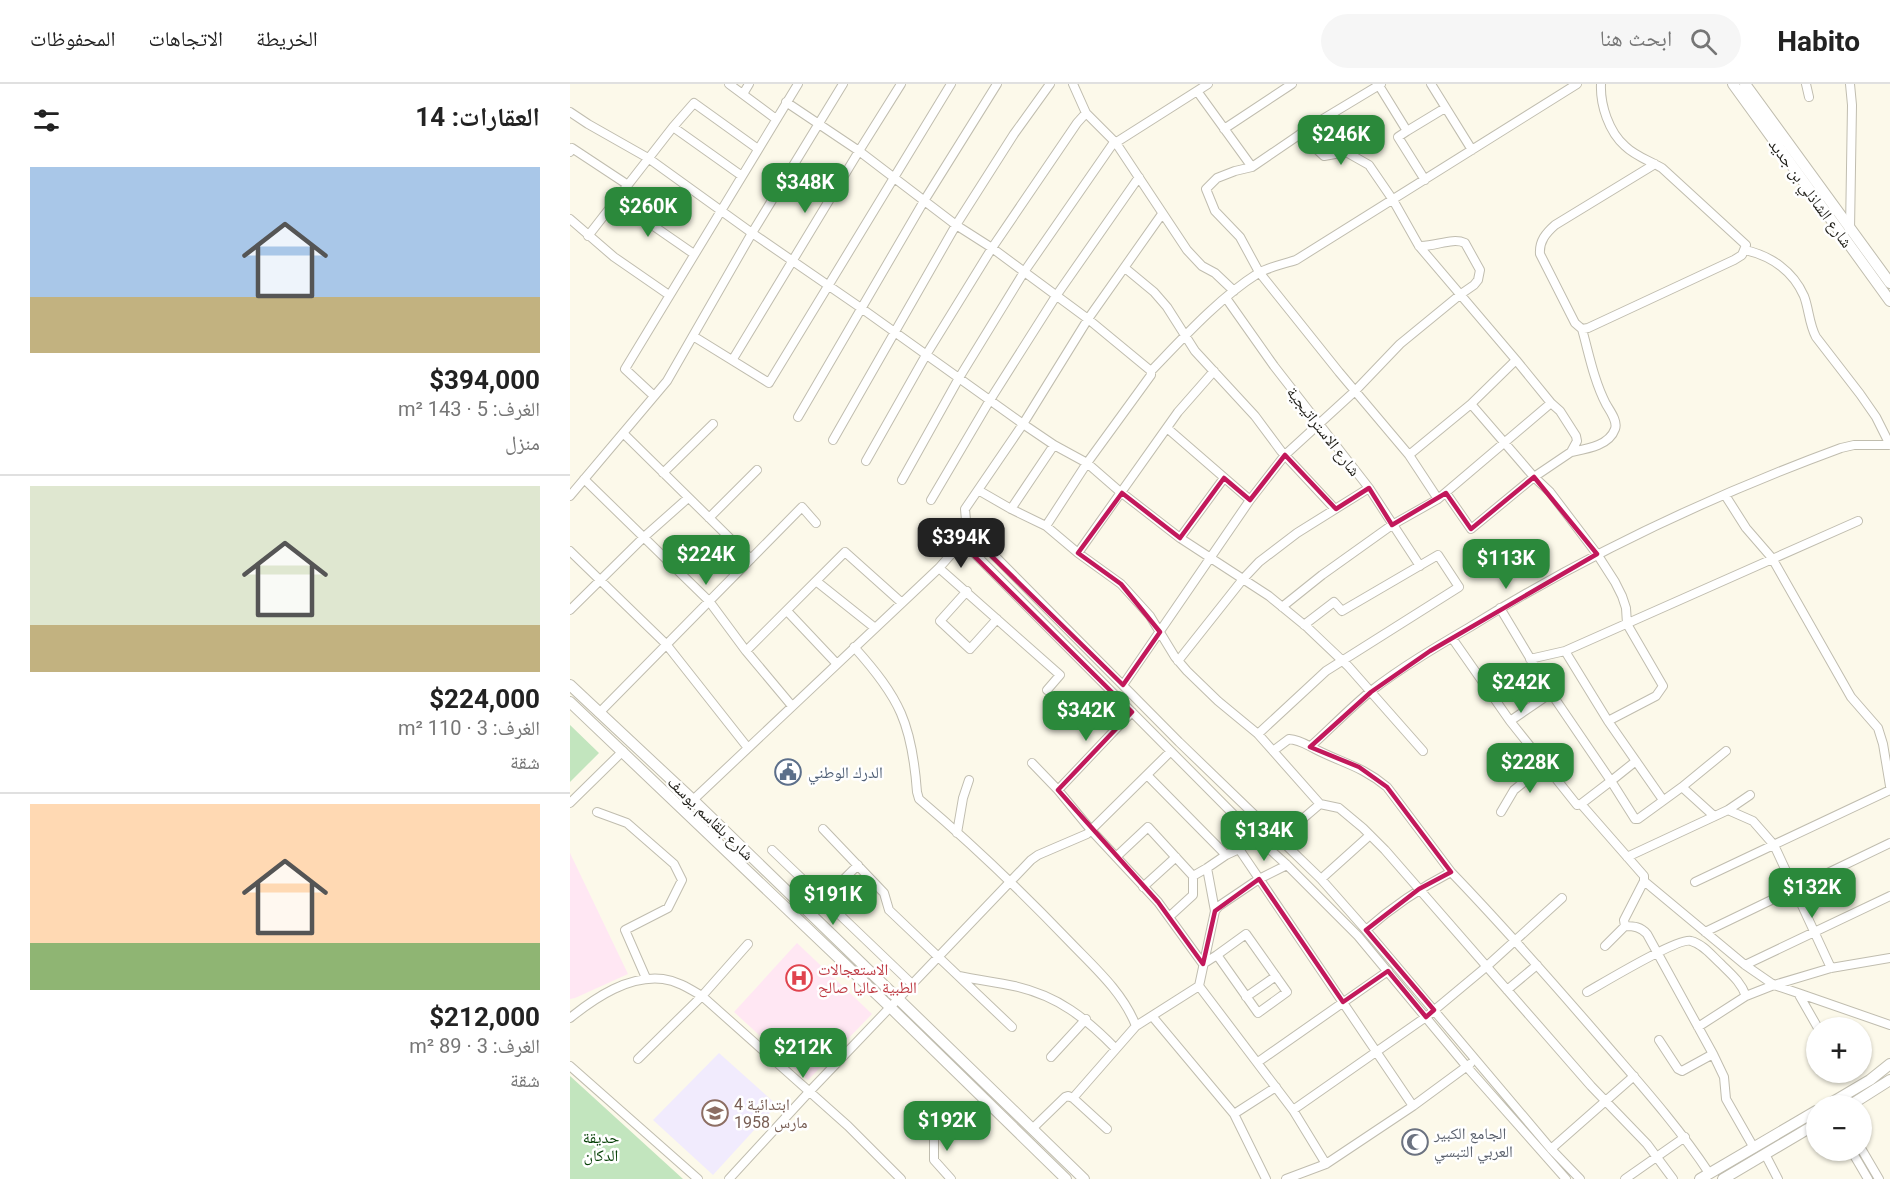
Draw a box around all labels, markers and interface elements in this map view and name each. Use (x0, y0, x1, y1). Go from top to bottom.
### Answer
search box (1321, 14, 1741, 68)
icon: search (1687, 25, 1720, 58)
text: Habito (1777, 25, 1860, 58)
text: ابحث هنا (1600, 26, 1672, 51)
text: المحفوظات (30, 27, 115, 51)
text: الاتجاهات (148, 27, 223, 51)
text: الخريطة (256, 27, 318, 51)
text: العقارات: 14 (415, 102, 540, 132)
icon: filters (30, 104, 63, 137)
pin: $246K (1299, 115, 1383, 166)
text: $246K (1312, 122, 1370, 146)
street label: شارع الشاذلي بن جديد (1762, 135, 1856, 253)
pin: $348K (763, 163, 847, 214)
text: $348K (776, 170, 834, 194)
pin: $260K (606, 187, 690, 238)
text: $260K (619, 194, 677, 218)
icon: home (231, 206, 339, 314)
text: $394,000 (429, 365, 540, 395)
street label: شارع الاستراتيجية (1282, 383, 1364, 480)
text: الغرف: 5 · 143 m² (398, 397, 540, 421)
text: منزل (505, 431, 540, 455)
pin: $394K (919, 518, 1003, 569)
icon: home (231, 525, 339, 633)
text: $394K (932, 525, 990, 549)
pin: $224K (664, 535, 748, 586)
pin: $113K (1464, 539, 1548, 590)
text: $224K (677, 542, 735, 566)
text: $113K (1477, 546, 1535, 570)
pin: $242K (1479, 663, 1563, 714)
text: $242K (1492, 670, 1550, 694)
text: $224,000 (429, 684, 540, 714)
pin: $342K (1044, 691, 1128, 742)
text: $342K (1057, 698, 1115, 722)
text: الغرف: 3 · 110 m² (398, 716, 540, 740)
pin: $228K (1488, 743, 1572, 794)
text: شقة (510, 750, 540, 774)
text: $228K (1501, 750, 1559, 774)
public building icon: الدرك الوطني (773, 757, 803, 787)
place label: الدرك الوطني (808, 763, 883, 785)
street label: شارع بلقاسم يوسف (663, 772, 758, 865)
pin: $134K (1222, 811, 1306, 862)
text: $134K (1235, 818, 1293, 842)
icon: home (231, 843, 339, 951)
pin: $132K (1770, 868, 1854, 919)
pin: $191K (791, 875, 875, 926)
text: $132K (1783, 875, 1841, 899)
text: $191K (804, 882, 862, 906)
place label: الاستعجالات الطبية عاليا صالح (818, 960, 917, 998)
hospital icon: الاستعجالات الطبية عاليا صالح (784, 963, 814, 993)
text: $212,000 (429, 1002, 540, 1032)
map controls (1806, 1017, 1872, 1161)
button: + (1806, 1017, 1872, 1083)
pin: $212K (761, 1028, 845, 1079)
text: الغرف: 3 · 89 m² (409, 1034, 540, 1058)
text: $212K (774, 1035, 832, 1059)
text: شقة (510, 1068, 540, 1092)
place label: ابتدائية 4 مارس 1958 (734, 1095, 808, 1133)
button: − (1806, 1095, 1872, 1161)
school or university icon: ابتدائية 4 مارس 1958 (700, 1098, 730, 1128)
pin: $192K (905, 1101, 989, 1152)
text: $192K (918, 1108, 976, 1132)
place label: الجامع الكبير العربي التبسي (1433, 1124, 1513, 1164)
mosque icon: الجامع الكبير العربي التبسي (1400, 1127, 1430, 1157)
park label: حديقة الدكان (583, 1128, 619, 1166)

